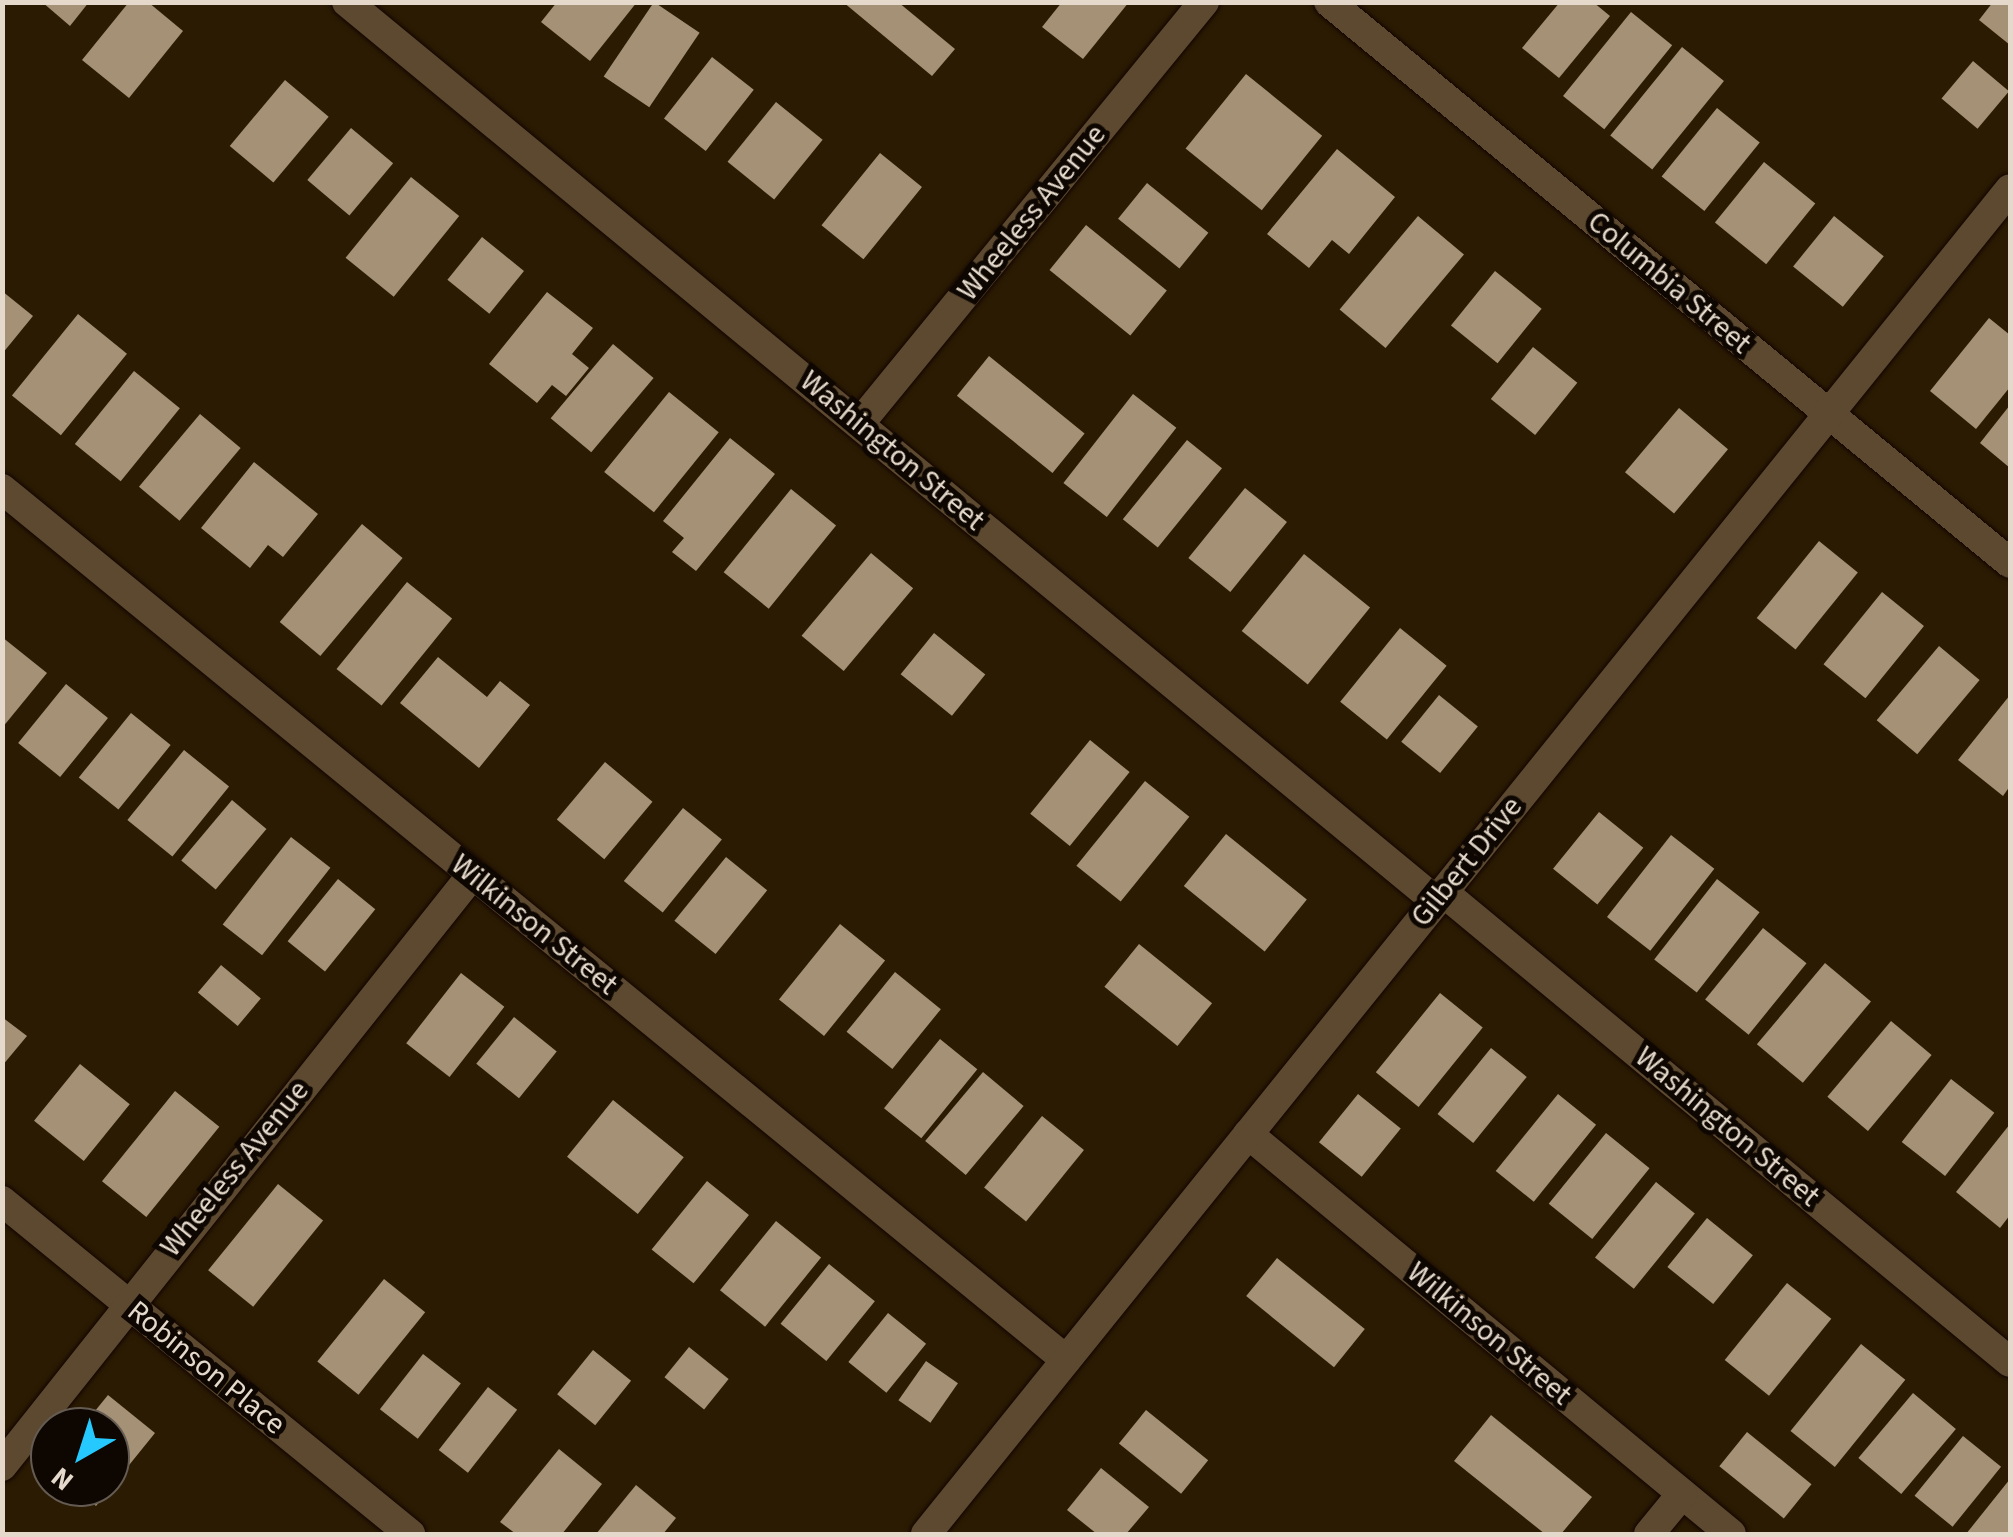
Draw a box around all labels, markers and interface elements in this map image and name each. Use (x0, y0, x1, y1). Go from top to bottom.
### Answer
street label: Wheeless Avenue (950, 118, 1114, 308)
street label: Columbia Street (1580, 204, 1758, 362)
street label: Washington Street (792, 363, 992, 539)
street label: Gilbert Drive (1404, 790, 1530, 934)
street label: Wilkinson Street (444, 847, 624, 1003)
street label: Washington Street (1627, 1039, 1827, 1215)
street label: Wheeless Avenue (153, 1074, 317, 1264)
street label: Wilkinson Street (1399, 1255, 1579, 1413)
street label: Robinson Place (120, 1293, 292, 1443)
north arrow (30, 1407, 130, 1507)
text: N (43, 1457, 82, 1500)

